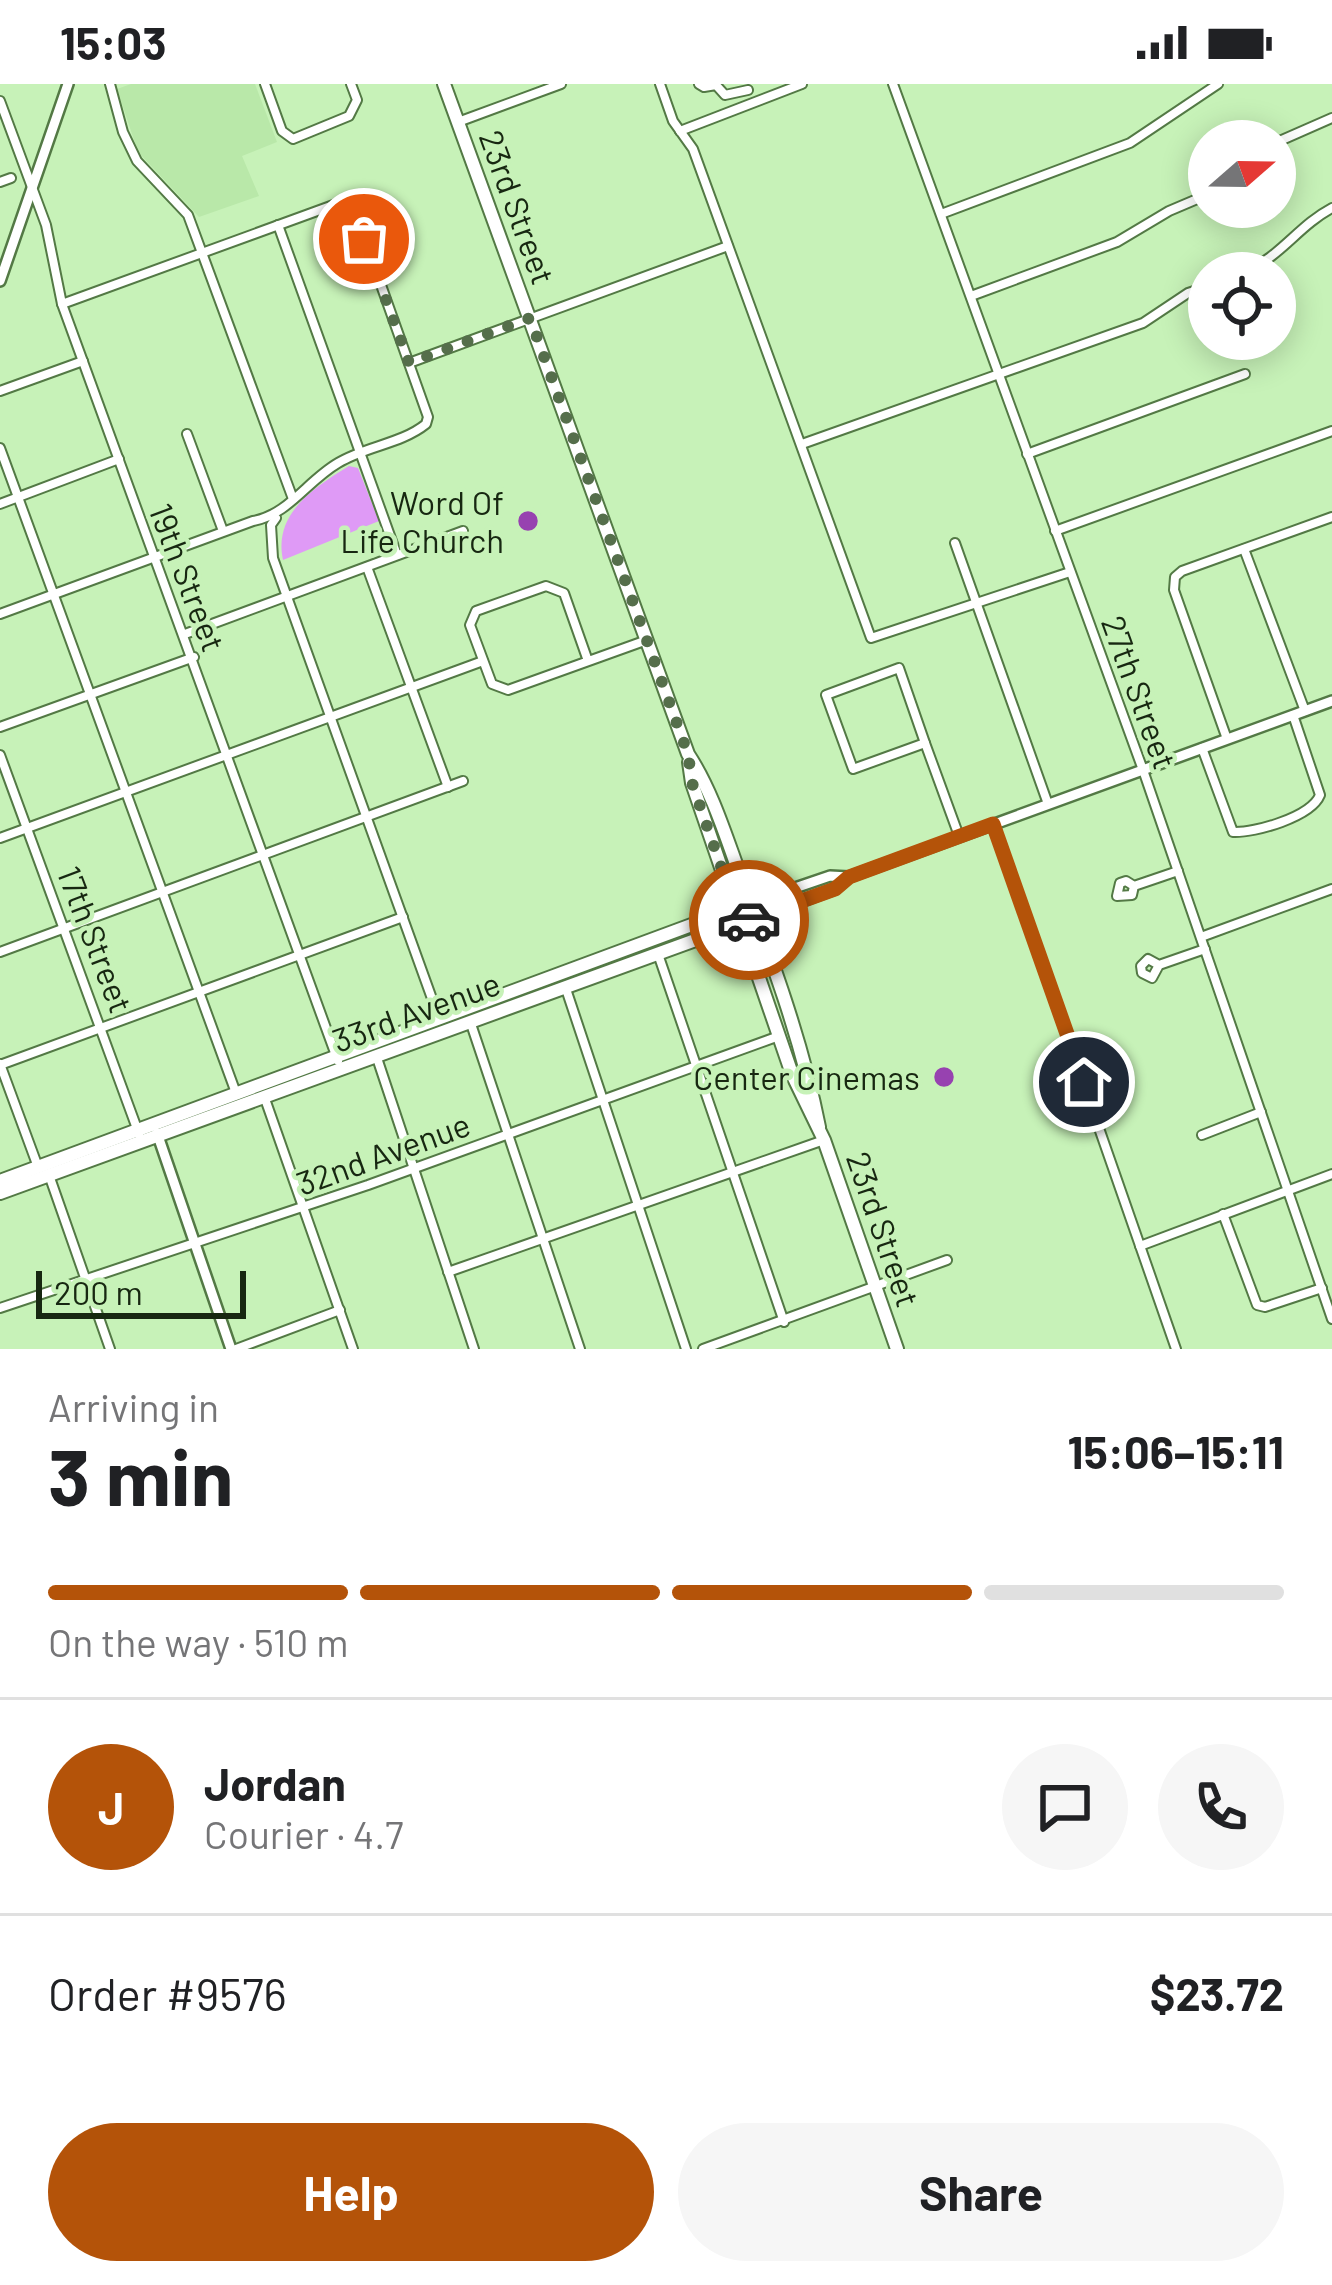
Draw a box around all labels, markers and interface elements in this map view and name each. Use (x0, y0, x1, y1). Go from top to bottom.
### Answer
text: 15:03 (60, 15, 167, 69)
north arrow (1188, 120, 1296, 228)
map controls (1188, 120, 1296, 360)
street label: 23rd Street (472, 124, 564, 290)
pin (313, 188, 415, 290)
icon: bag (331, 206, 397, 272)
button: locate (1188, 252, 1296, 360)
place label: Word Of Life Church (340, 482, 504, 560)
street label: 19th Street (142, 497, 234, 657)
marker: Word Of Life Church (515, 508, 541, 534)
street label: 27th Street (1094, 610, 1186, 774)
street label: 17th Street (50, 860, 142, 1018)
courier (689, 860, 809, 980)
icon: car (716, 887, 782, 953)
street label: 33rd Avenue (327, 962, 505, 1060)
pin (1033, 1031, 1135, 1133)
icon: home (1051, 1049, 1117, 1115)
place label: Center Cinemas (693, 1057, 920, 1097)
marker: Center Cinemas (931, 1064, 957, 1090)
street label: 32nd Avenue (291, 1103, 475, 1203)
street label: 23rd Street (839, 1146, 929, 1312)
scale bar (36, 1265, 246, 1318)
text: 200 m (54, 1272, 143, 1312)
text: Arriving in (48, 1383, 219, 1430)
text: 15:06–15:11 (1067, 1424, 1284, 1478)
text: 3 min (48, 1428, 233, 1522)
text: On the way · 510 m (48, 1618, 348, 1665)
button: chat (1002, 1744, 1128, 1870)
button: phone (1158, 1744, 1284, 1870)
text: Jordan (204, 1756, 346, 1810)
text: J (98, 1780, 124, 1834)
text: Courier · 4.7 (204, 1810, 404, 1857)
text: Order #9576 (48, 1966, 287, 2020)
text: $23.72 (1150, 1966, 1284, 2020)
button: Help (48, 2123, 654, 2261)
button: Share (678, 2123, 1284, 2261)

